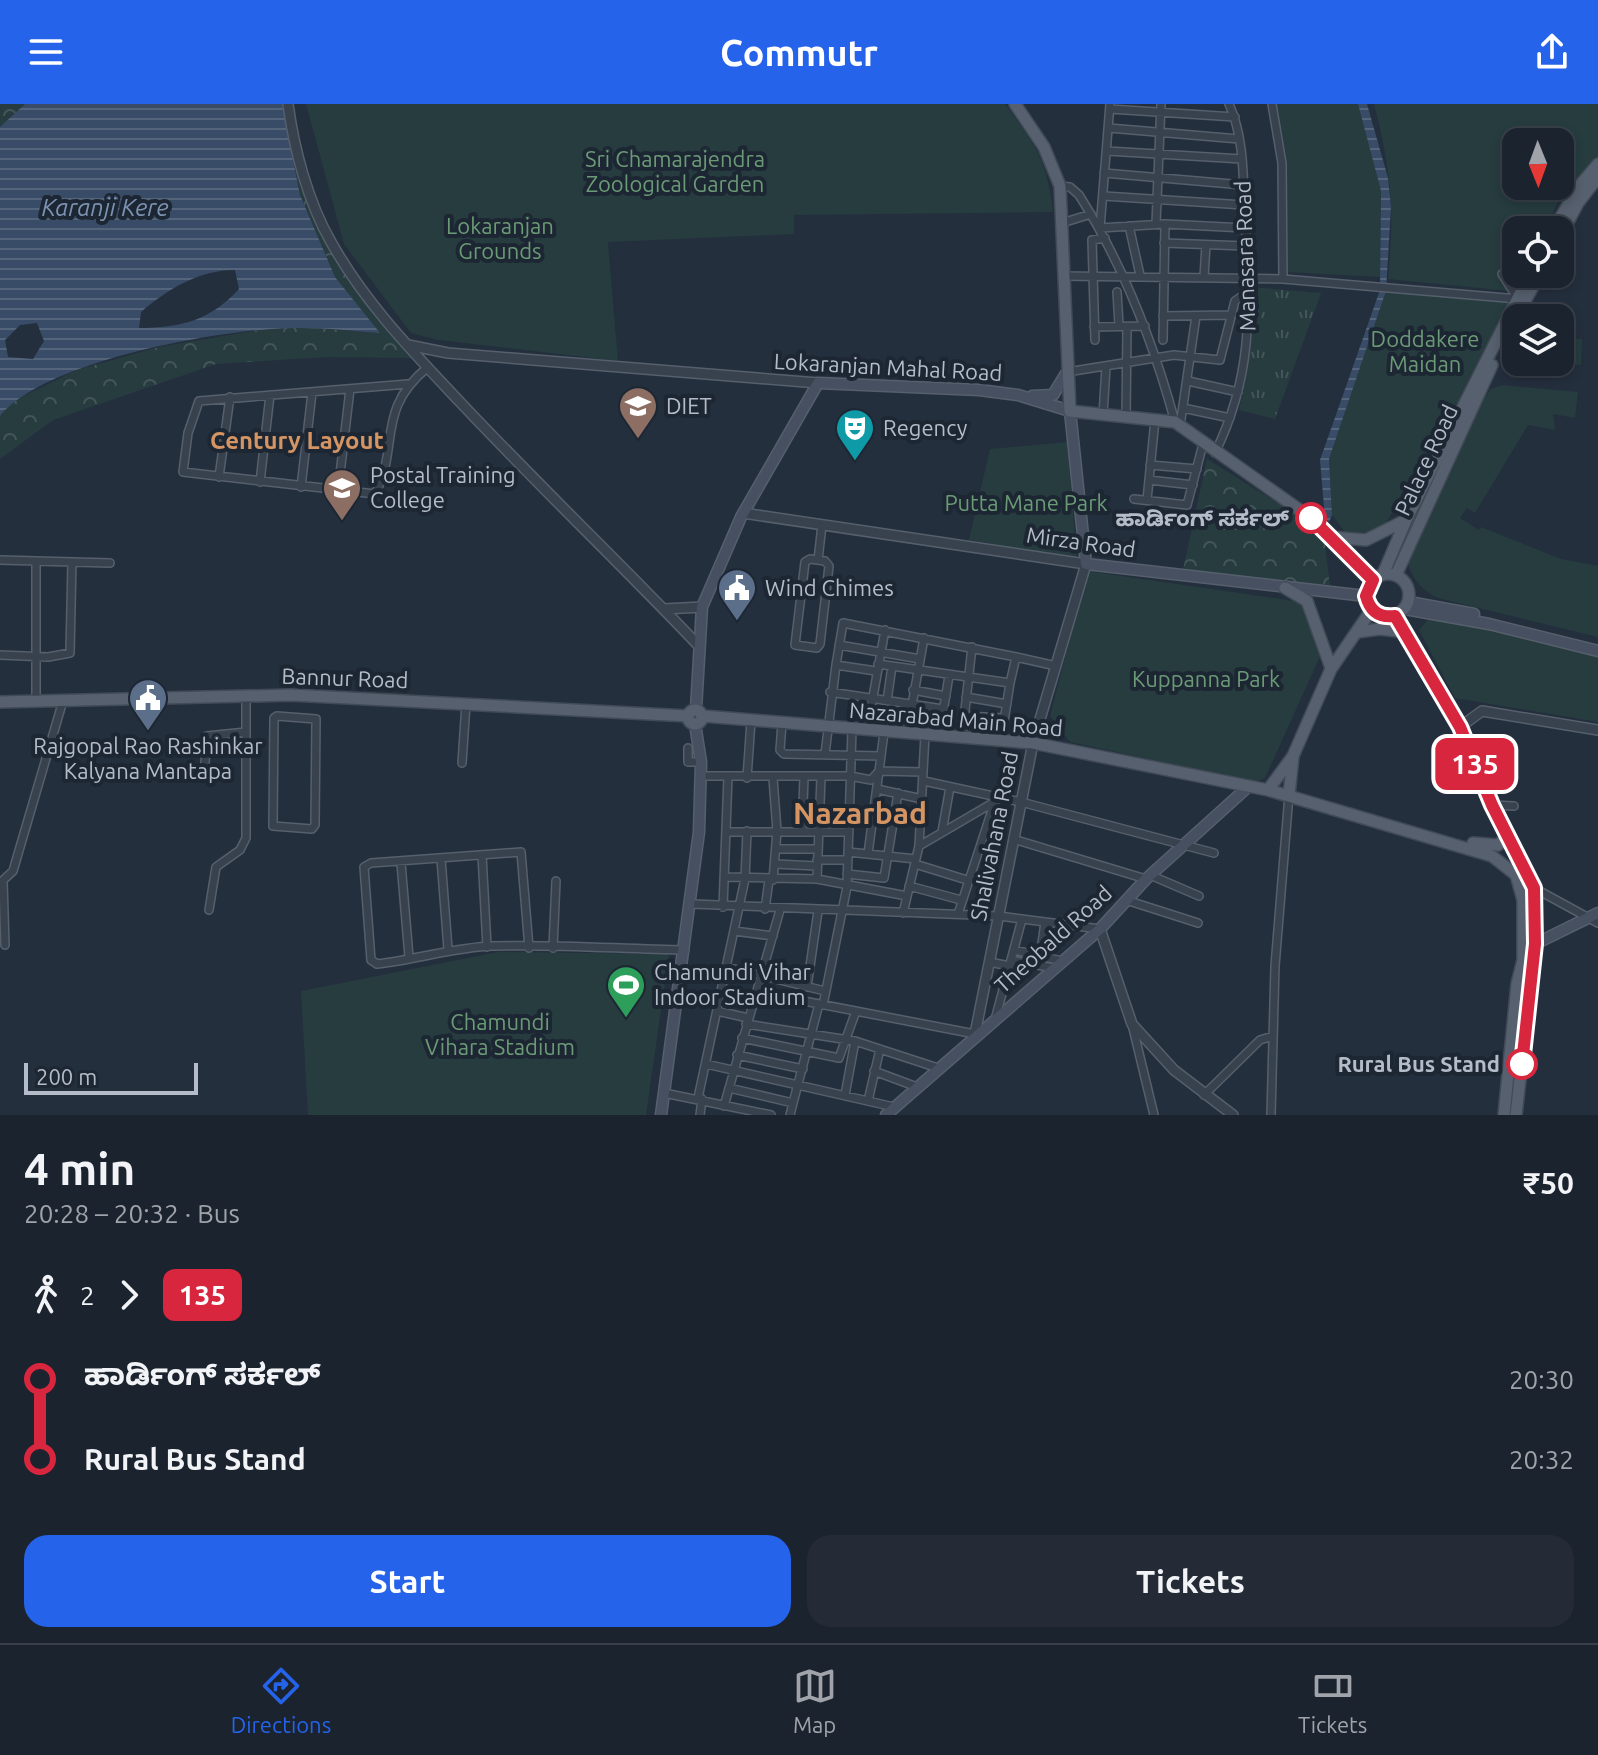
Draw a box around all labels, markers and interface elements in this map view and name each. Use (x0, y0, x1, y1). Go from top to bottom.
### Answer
icon: menu (24, 30, 68, 74)
icon: share (1530, 30, 1574, 74)
text: Commutr (720, 32, 878, 73)
north arrow (1502, 128, 1574, 200)
map controls (1502, 128, 1574, 376)
park label: Sri Chamarajendra Zoological Garden (585, 146, 765, 196)
street label: Manasara Road (1229, 180, 1260, 332)
water label: Karanji Kere (41, 194, 169, 221)
park label: Lokaranjan Grounds (446, 213, 554, 263)
button: locate (1502, 216, 1574, 288)
button: layers (1502, 304, 1574, 376)
park label: Doddakere Maidan (1371, 326, 1479, 376)
street label: Lokaranjan Mahal Road (773, 348, 1003, 385)
school or university icon: DIET (617, 385, 659, 440)
place label: DIET (666, 393, 712, 418)
street label: Palace Road (1389, 400, 1462, 519)
theatre icon: Regency (834, 407, 876, 462)
place label: Regency (883, 415, 968, 440)
district label: Century Layout (210, 427, 384, 454)
place label: Postal Training College (370, 462, 516, 512)
school or university icon: Postal Training College (321, 467, 363, 522)
park label: Putta Mane Park (944, 490, 1108, 515)
marker: ಹಾರ್ಡಿಂಗ್ ಸರ್ಕಲ್ (1296, 503, 1326, 533)
place label: ಹಾರ್ಡಿಂಗ್ ಸರ್ಕಲ್ (1116, 505, 1290, 530)
street label: Mirza Road (1025, 521, 1137, 562)
public building icon: Wind Chimes (716, 567, 758, 622)
place label: Wind Chimes (765, 575, 894, 600)
street label: Bannur Road (281, 663, 409, 692)
park label: Kuppanna Park (1132, 666, 1280, 691)
public building icon: Rajgopal Rao Rashinkar Kalyana Mantapa (127, 677, 169, 732)
street label: Nazarabad Main Road (848, 697, 1064, 740)
place label: Rajgopal Rao Rashinkar Kalyana Mantapa (33, 733, 263, 783)
line badge: 135 (1429, 738, 1521, 790)
text: 135 (1451, 748, 1499, 779)
street label: Shalivahana Road (965, 749, 1022, 923)
district label: Nazarbad (793, 796, 927, 830)
street label: Theobald Road (989, 880, 1116, 998)
place label: Chamundi Vihar Indoor Stadium (654, 959, 812, 1009)
sports icon: Chamundi Vihar Indoor Stadium (605, 964, 647, 1019)
park label: Chamundi Vihara Stadium (425, 1009, 575, 1059)
marker: Rural Bus Stand (1507, 1049, 1537, 1079)
place label: Rural Bus Stand (1337, 1051, 1500, 1076)
scale bar (24, 1059, 198, 1095)
text: 200 m (36, 1064, 97, 1089)
text: 4 min (24, 1144, 135, 1193)
text: ₹50 (1523, 1166, 1574, 1200)
text: 20:28 – 20:32 · Bus (24, 1199, 240, 1228)
icon: walk (24, 1273, 68, 1317)
icon: forward (107, 1273, 151, 1317)
text: 135 (179, 1279, 226, 1310)
text: 2 (80, 1281, 95, 1310)
text: ಹಾರ್ಡಿಂಗ್ ಸರ್ಕಲ್ (84, 1357, 321, 1391)
text: 20:30 (1509, 1365, 1574, 1394)
text: Rural Bus Stand (84, 1442, 306, 1476)
text: 20:32 (1509, 1445, 1574, 1474)
button: Start (24, 1535, 791, 1627)
button: Tickets (807, 1535, 1574, 1627)
tab: Directions (231, 1664, 331, 1737)
tab: Map (793, 1664, 837, 1737)
tab: Tickets (1298, 1664, 1367, 1737)

